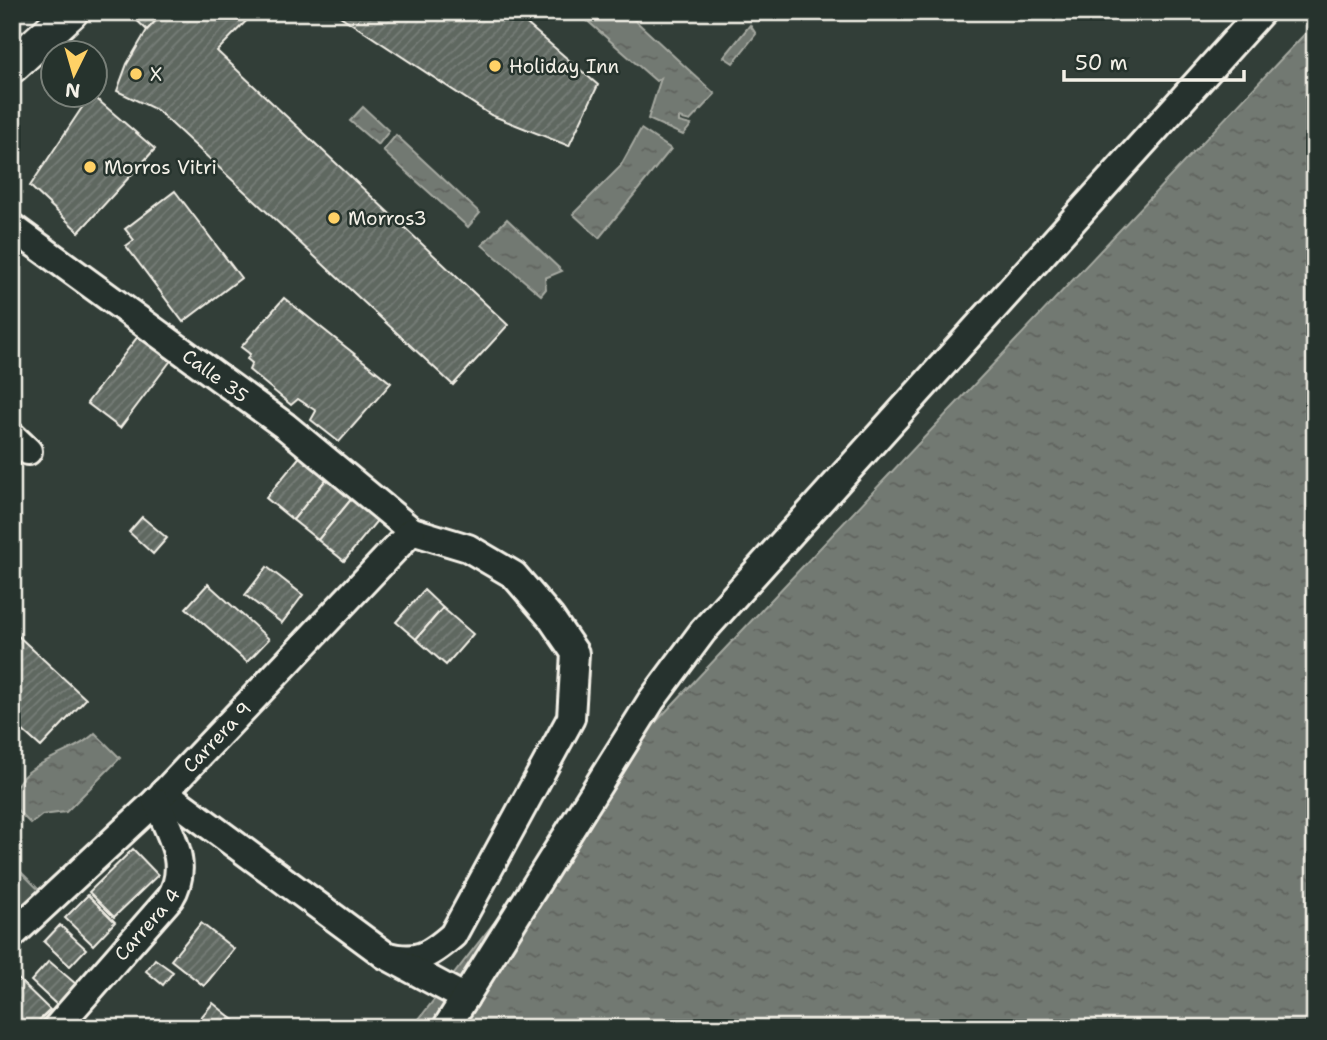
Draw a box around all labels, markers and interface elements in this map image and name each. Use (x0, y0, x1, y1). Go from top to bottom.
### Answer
north arrow (38, 38, 108, 108)
scale bar (1064, 38, 1245, 82)
text: 50 m (1075, 49, 1128, 77)
place label: Holiday Inn (509, 54, 619, 79)
marker: Holiday Inn (487, 58, 503, 74)
place label: X (150, 62, 162, 87)
marker: X (128, 66, 144, 82)
text: N (64, 77, 81, 104)
place label: Morros Vitri (104, 155, 217, 180)
marker: Morros Vitri (82, 159, 98, 175)
place label: Morros3 (348, 206, 427, 231)
marker: Morros3 (326, 210, 342, 226)
street label: Calle 35 (178, 343, 254, 408)
street label: Carrera 9 (177, 696, 256, 778)
street label: Carrera 4 (108, 883, 186, 966)

